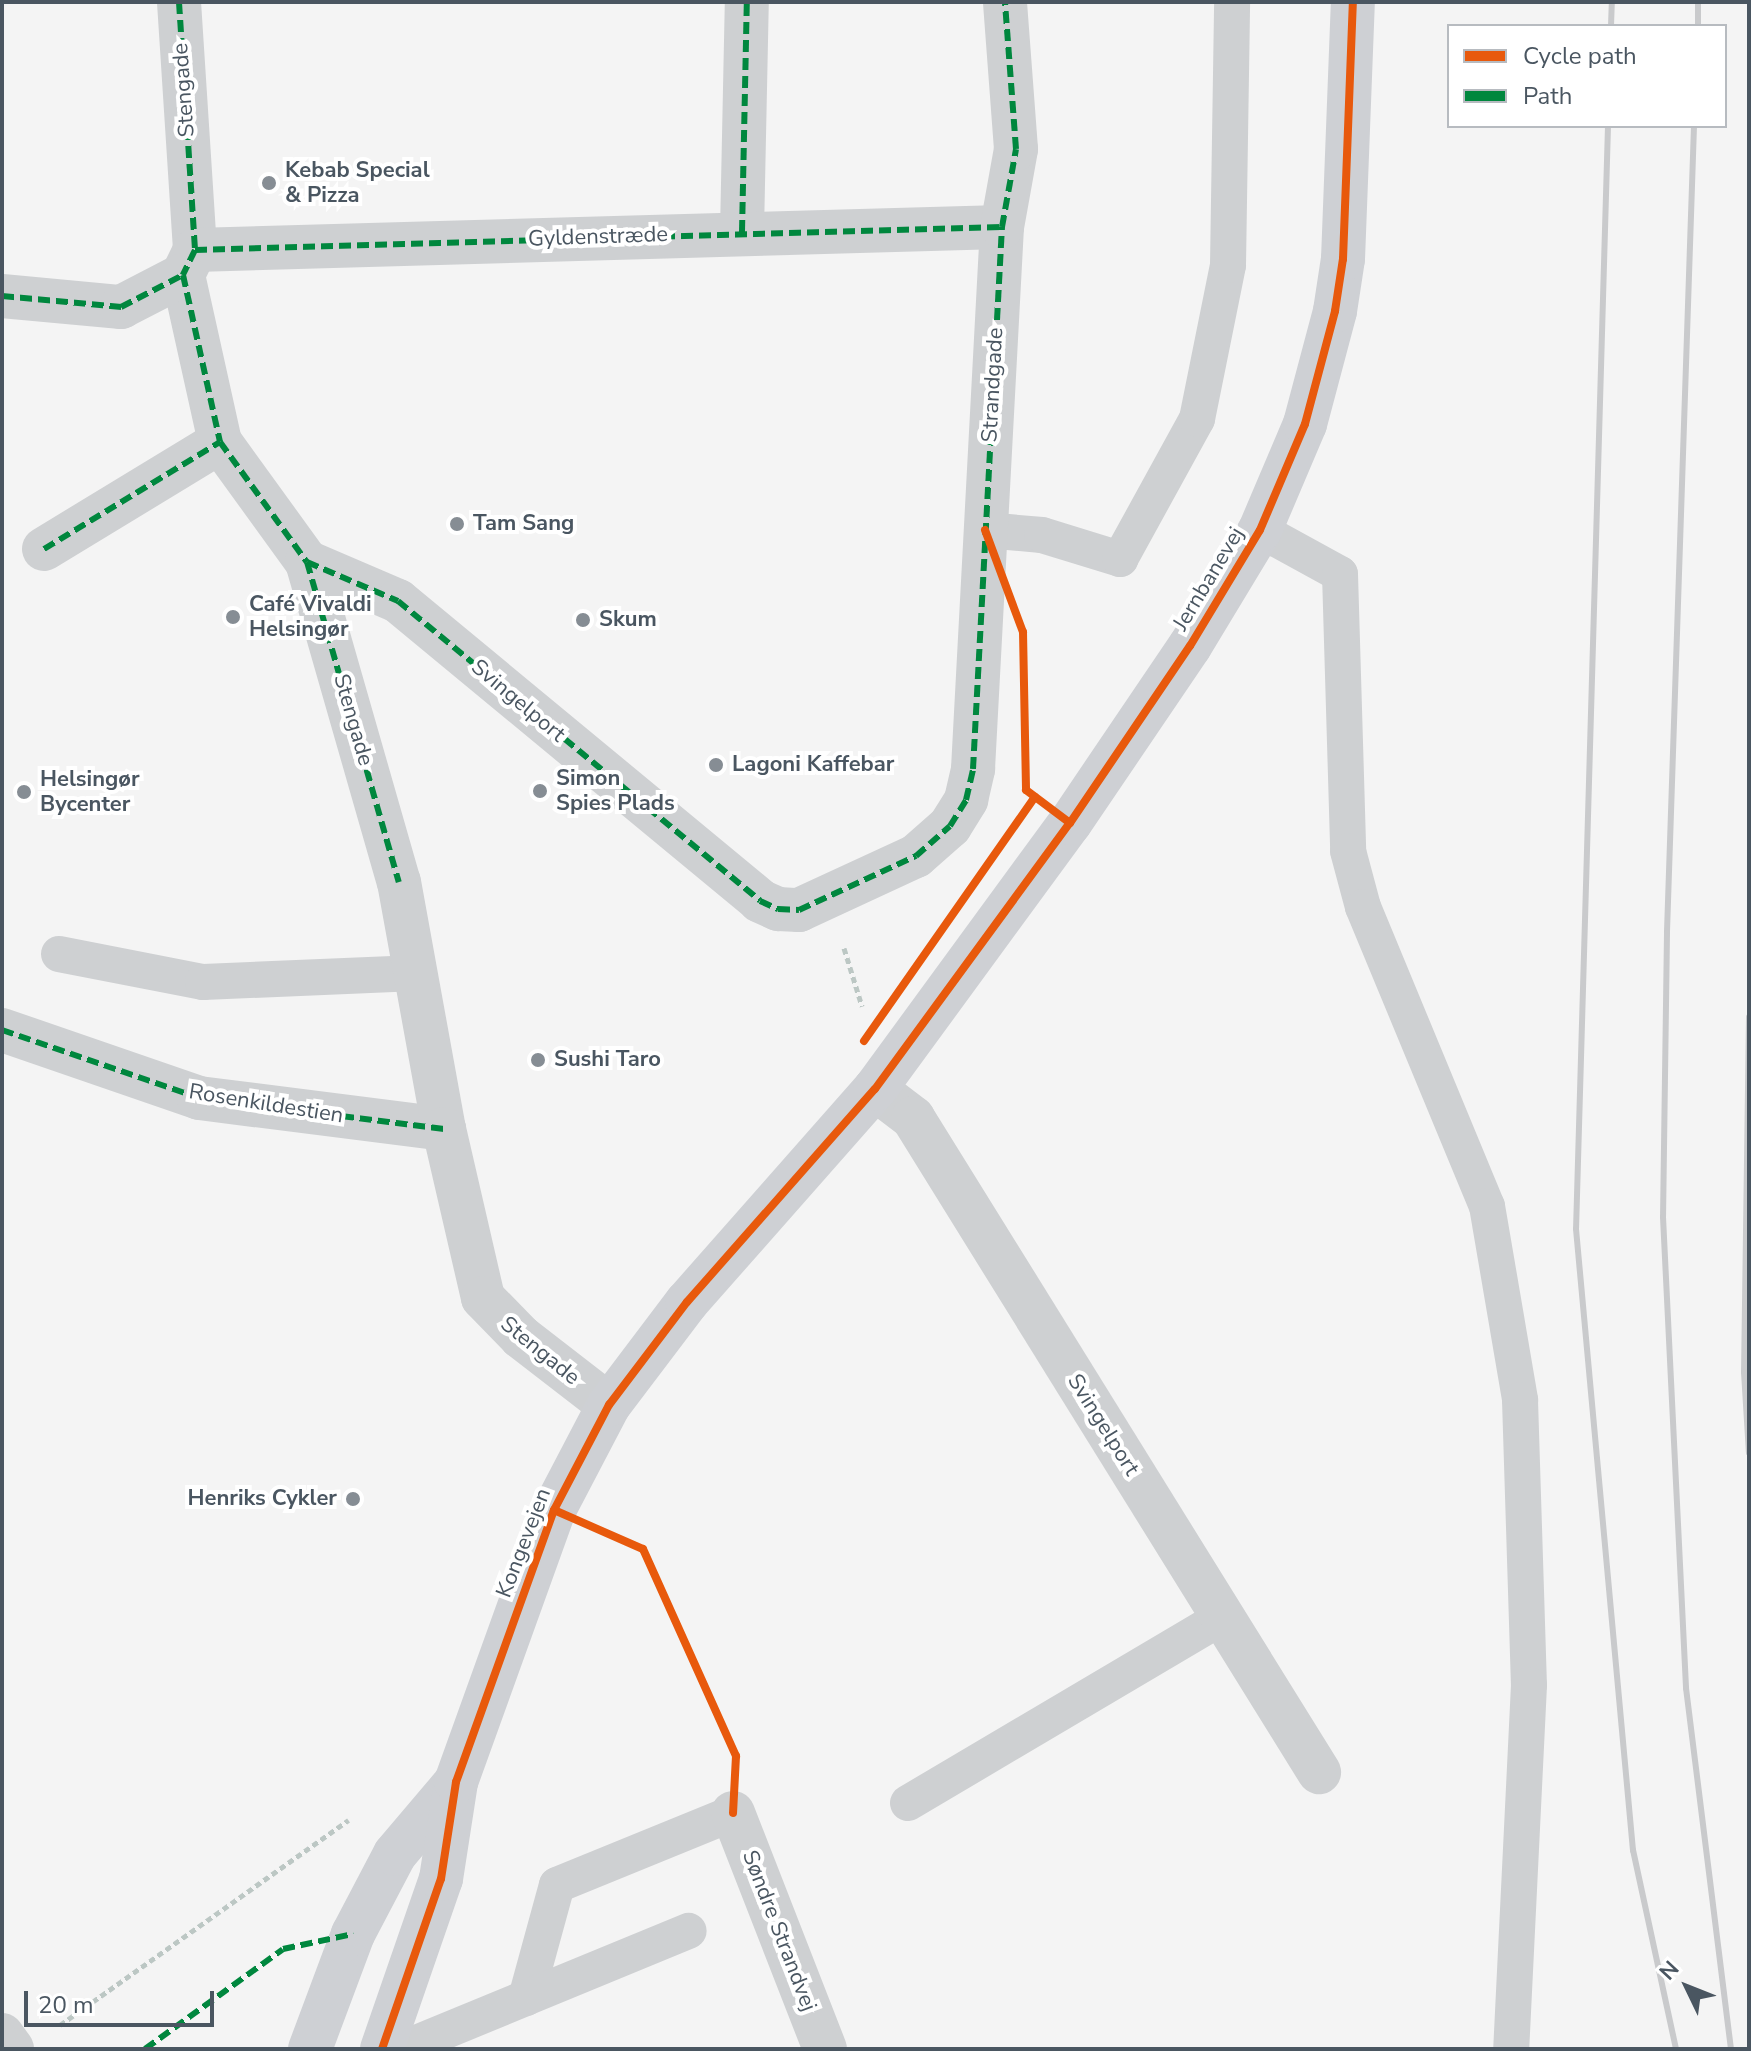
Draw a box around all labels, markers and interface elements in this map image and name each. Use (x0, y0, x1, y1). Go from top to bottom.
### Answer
legend (1447, 24, 1727, 128)
text: Cycle path (1523, 40, 1637, 72)
street label: Stengade (168, 42, 200, 138)
text: Path (1523, 80, 1572, 112)
place label: Kebab Special & Pizza (285, 157, 430, 208)
marker: Kebab Special & Pizza (260, 174, 278, 192)
street label: Gyldenstræde (528, 221, 668, 253)
street label: Strandgade (977, 327, 1009, 443)
place label: Tam Sang (473, 511, 574, 537)
marker: Tam Sang (448, 515, 466, 533)
street label: Jernbanevej (1168, 523, 1250, 635)
place label: Café Vivaldi Helsingør (249, 591, 372, 642)
place label: Skum (599, 607, 657, 633)
marker: Café Vivaldi Helsingør (224, 608, 242, 626)
marker: Skum (574, 611, 592, 629)
street label: Svingelport (466, 654, 570, 748)
street label: Stengade (327, 671, 379, 769)
place label: Lagoni Kaffebar (732, 752, 894, 778)
marker: Lagoni Kaffebar (707, 756, 725, 774)
place label: Simon Spies Plads (556, 765, 675, 816)
place label: Helsingør Bycenter (40, 766, 140, 818)
marker: Simon Spies Plads (531, 782, 549, 800)
marker: Helsingør Bycenter (15, 783, 33, 801)
place label: Sushi Taro (554, 1047, 661, 1073)
marker: Sushi Taro (529, 1051, 547, 1069)
street label: Rosenkildestien (187, 1079, 345, 1129)
street label: Stengade (495, 1311, 585, 1391)
street label: Svingelport (1061, 1369, 1145, 1481)
street label: Kongevejen (491, 1485, 557, 1601)
place label: Henriks Cykler (187, 1486, 337, 1512)
marker: Henriks Cykler (344, 1490, 362, 1508)
street label: Søndre Strandvej (736, 1847, 822, 2015)
north arrow (1647, 1947, 1727, 2027)
text: N (1653, 1954, 1686, 1987)
scale bar (28, 1975, 218, 2025)
text: 20 m (38, 1989, 94, 2021)

